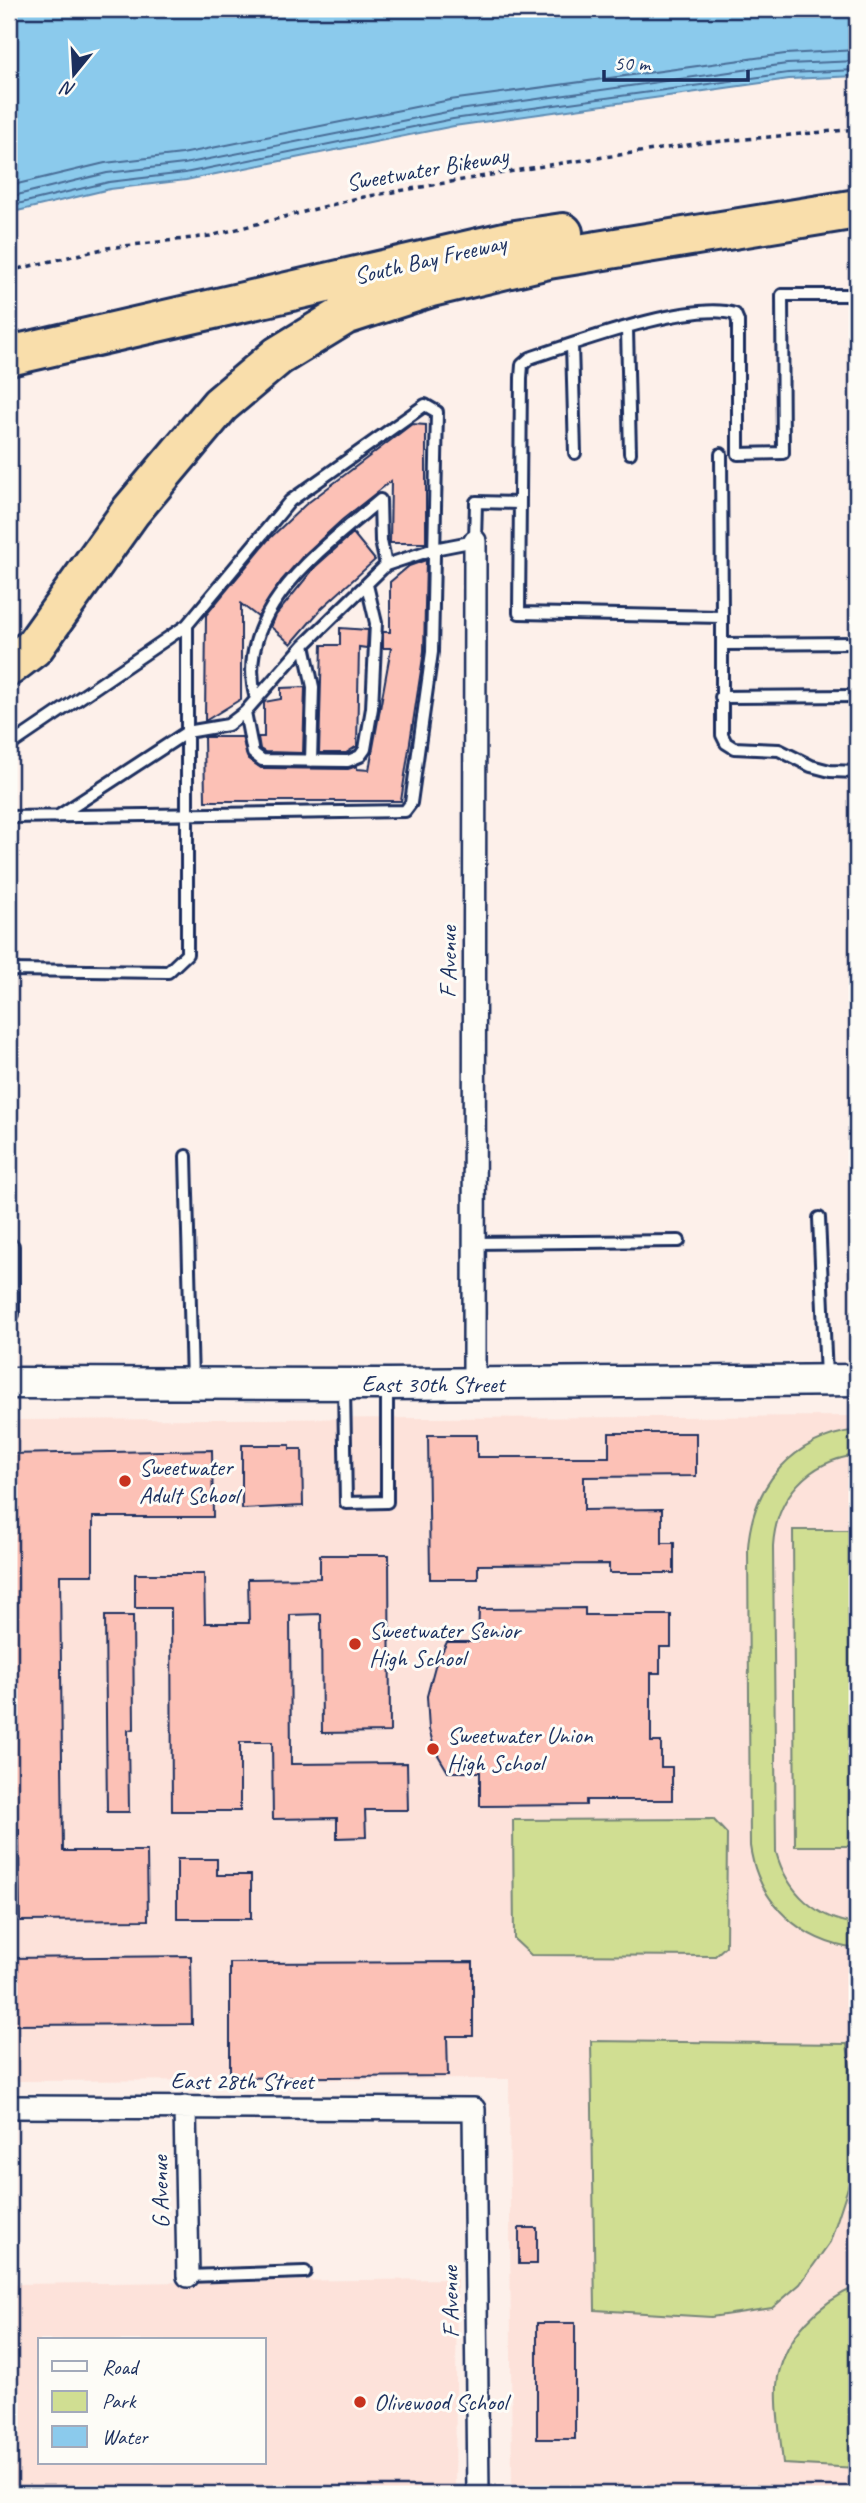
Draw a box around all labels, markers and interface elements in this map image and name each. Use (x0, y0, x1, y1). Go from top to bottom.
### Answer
north arrow (38, 38, 108, 108)
scale bar (604, 38, 747, 82)
text: 50 m (614, 50, 652, 76)
text: N (57, 75, 78, 102)
street label: Sweetwater Bikeway (344, 140, 512, 198)
street label: South Bay Freeway (351, 227, 511, 291)
street label: F Avenue (433, 924, 463, 998)
street label: East 30th Street (361, 1369, 507, 1399)
place label: Sweetwater Adult School (139, 1452, 242, 1510)
marker: Sweetwater Adult School (117, 1473, 133, 1489)
place label: Sweetwater Senior High School (369, 1615, 523, 1673)
marker: Sweetwater Senior High School (347, 1636, 363, 1652)
place label: Sweetwater Union High School (447, 1720, 594, 1778)
marker: Sweetwater Union High School (425, 1741, 441, 1757)
street label: East 28th Street (170, 2066, 316, 2096)
street label: G Avenue (144, 2153, 176, 2229)
street label: F Avenue (434, 2264, 466, 2338)
legend (38, 2338, 266, 2464)
text: Road (102, 2354, 141, 2380)
place label: Olivewood School (374, 2387, 511, 2417)
text: Park (102, 2388, 137, 2414)
marker: Olivewood School (352, 2394, 368, 2410)
text: Water (102, 2424, 149, 2450)

